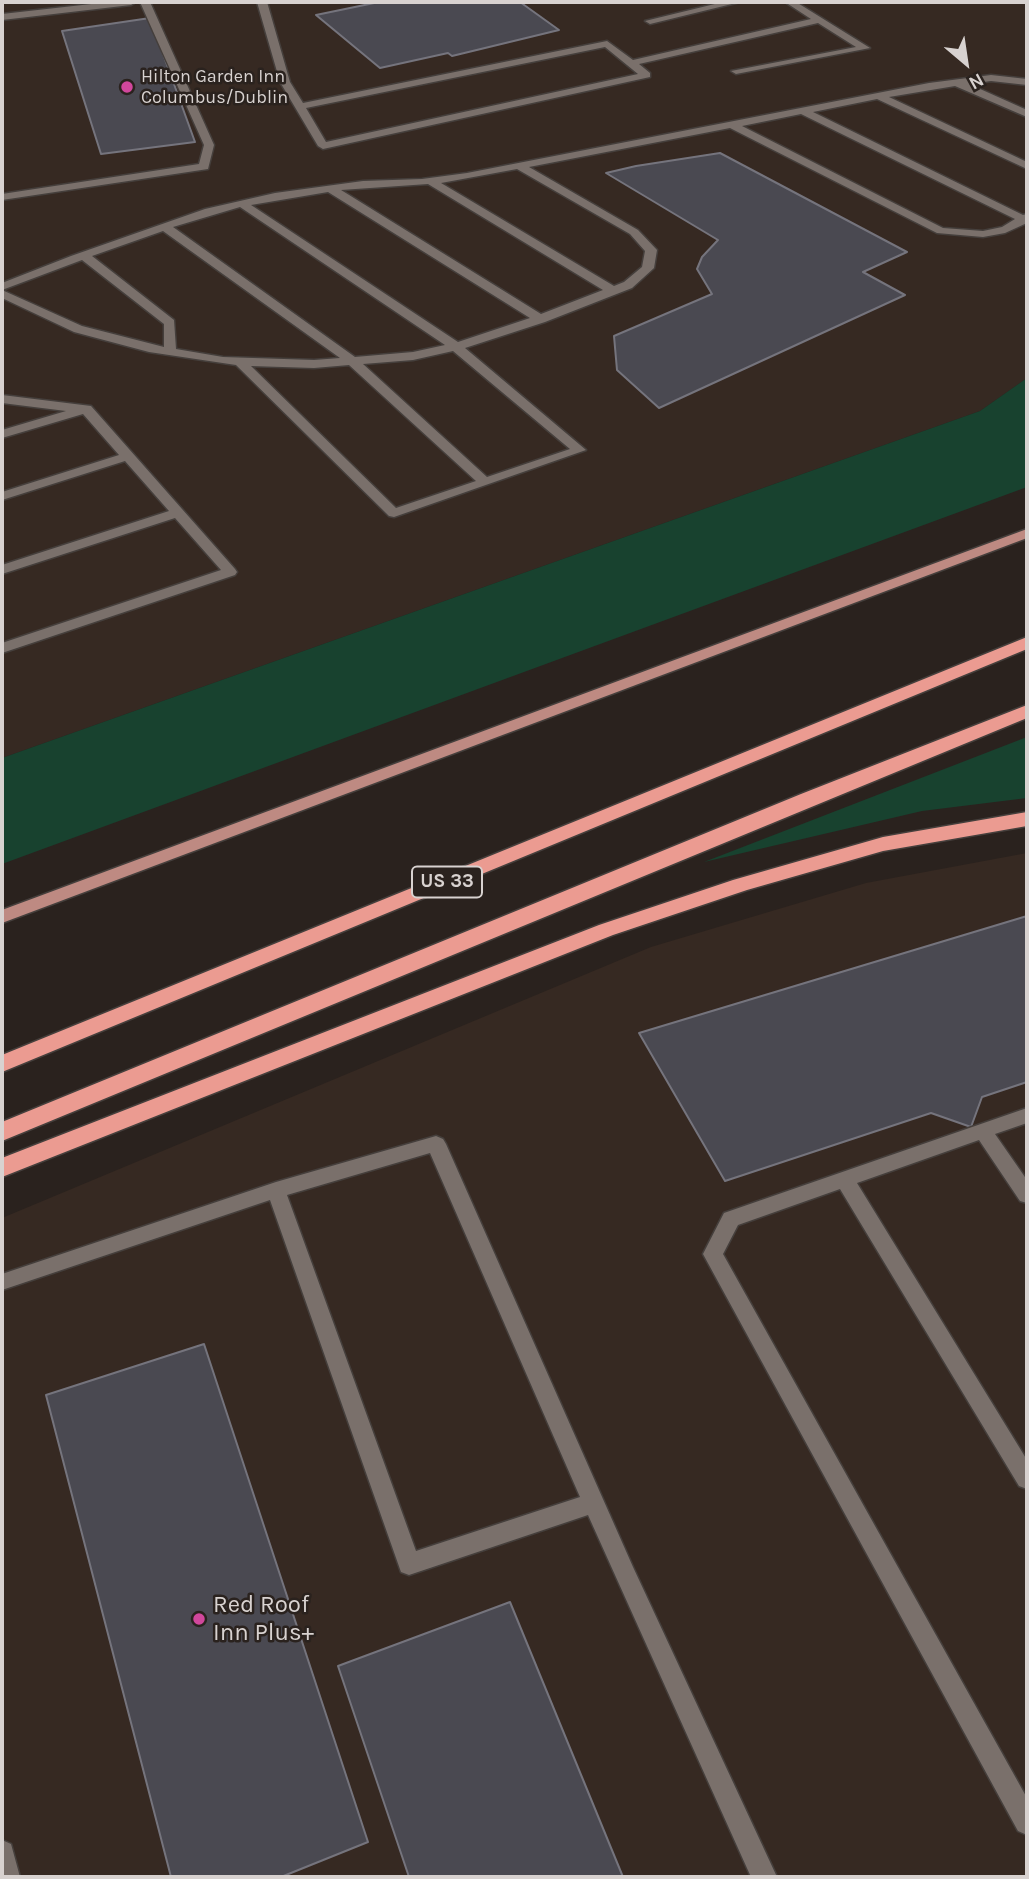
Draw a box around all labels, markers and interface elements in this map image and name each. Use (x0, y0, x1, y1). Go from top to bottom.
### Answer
north arrow (931, 28, 1001, 98)
place label: Hilton Garden Inn Columbus/Dublin (141, 66, 288, 108)
text: N (965, 68, 987, 94)
marker: Hilton Garden Inn Columbus/Dublin (119, 79, 135, 95)
road number: US 33 (412, 866, 482, 898)
place label: Red Roof Inn Plus+ (213, 1591, 314, 1647)
marker: Red Roof Inn Plus+ (191, 1611, 207, 1627)

